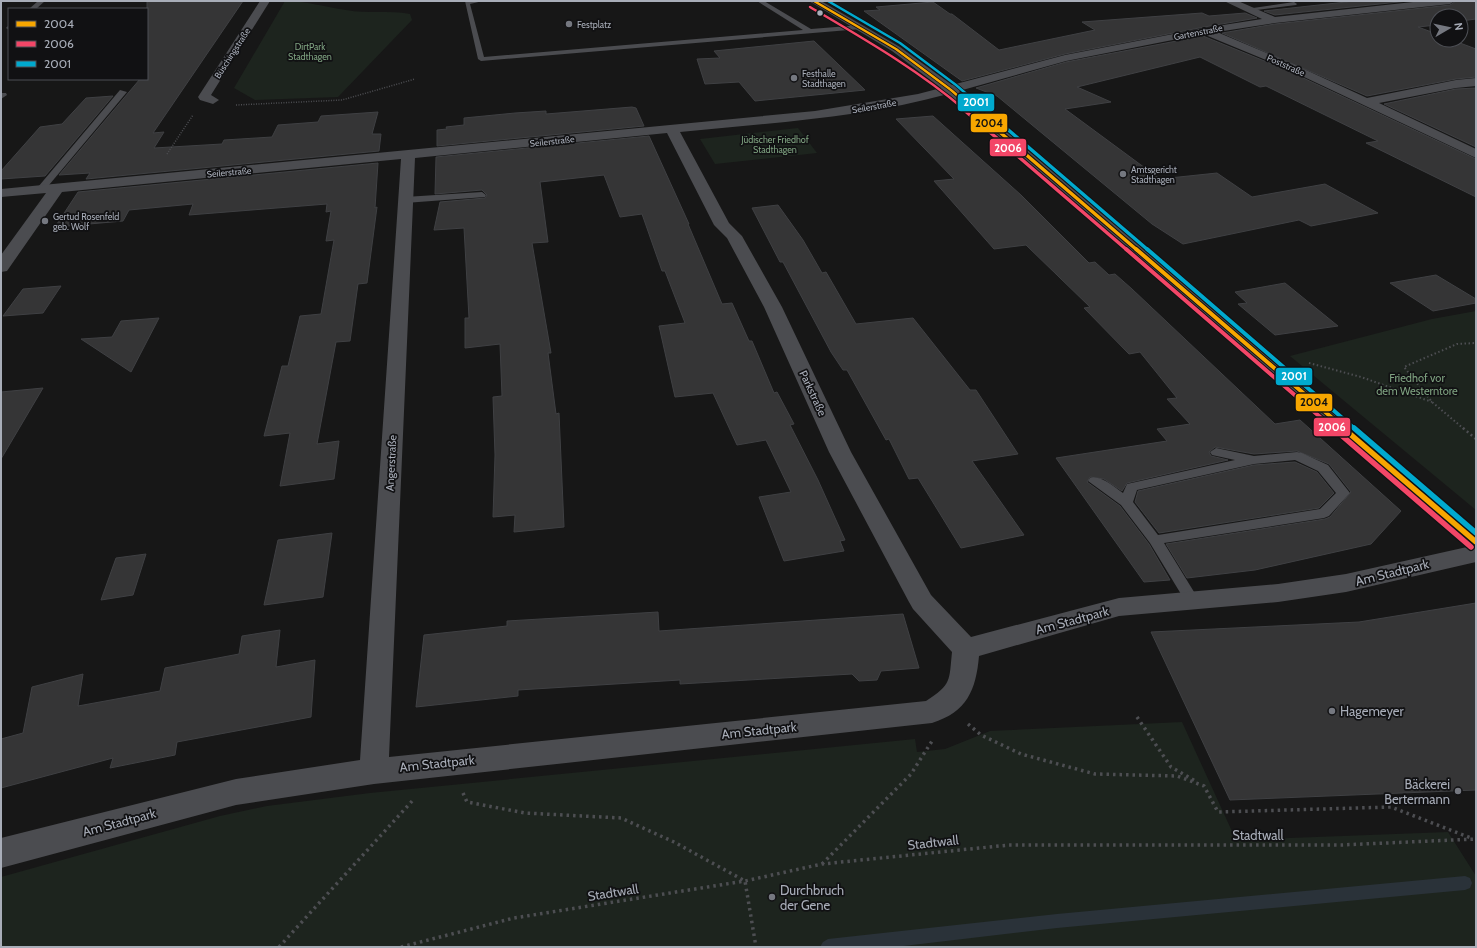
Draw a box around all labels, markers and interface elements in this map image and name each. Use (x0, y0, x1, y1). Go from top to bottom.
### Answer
legend (8, 8, 148, 80)
unlabelled marker (815, 8, 825, 18)
north arrow (1429, 8, 1469, 48)
text: 2004 (44, 16, 74, 31)
marker: Festplatz (564, 19, 574, 29)
place label: Festplatz (577, 19, 612, 30)
text: N (1451, 21, 1466, 31)
street label: Gartenstraße (1173, 22, 1224, 42)
street label: Büschingstraße (212, 25, 253, 80)
text: 2006 (44, 36, 74, 51)
park label: DirtPark Stadthagen (288, 41, 332, 62)
street label: Poststraße (1265, 52, 1307, 78)
text: 2001 (44, 56, 71, 71)
place label: Festhalle Stadthagen (802, 68, 846, 89)
marker: Festhalle Stadthagen (789, 73, 799, 83)
line badge: 2001 (957, 93, 995, 112)
text: 2001 (963, 95, 989, 109)
street label: Seilerstraße (851, 97, 897, 115)
line badge: 2004 (970, 113, 1008, 133)
text: 2004 (975, 116, 1003, 130)
street label: Seilerstraße (529, 133, 575, 149)
park label: Jüdischer Friedhof Stadthagen (740, 134, 809, 155)
line badge: 2006 (989, 138, 1027, 157)
text: 2006 (994, 141, 1022, 155)
place label: Amtsgericht Stadthagen (1131, 164, 1177, 185)
street label: Seilerstraße (206, 165, 252, 179)
marker: Amtsgericht Stadthagen (1118, 169, 1128, 179)
place label: Gertud Rosenfeld geb. Wolf (53, 211, 119, 232)
marker: Gertud Rosenfeld geb. Wolf (40, 216, 50, 226)
line badge: 2001 (1275, 367, 1313, 386)
street label: Parkstraße (796, 368, 830, 418)
text: 2001 (1281, 369, 1307, 383)
park label: Friedhof vor dem Westerntore (1376, 371, 1458, 398)
line badge: 2004 (1295, 393, 1333, 412)
text: 2004 (1300, 395, 1328, 409)
line badge: 2006 (1313, 417, 1351, 437)
text: 2006 (1318, 420, 1346, 434)
street label: Angerstraße (383, 434, 399, 492)
street label: Am Stadtpark (1353, 555, 1431, 589)
street label: Am Stadtpark (1034, 602, 1111, 637)
place label: Hagemeyer (1340, 703, 1405, 719)
marker: Hagemeyer (1327, 706, 1337, 716)
street label: Am Stadtpark (721, 718, 797, 742)
street label: Am Stadtpark (399, 751, 475, 775)
place label: Bäckerei Bertermann (1384, 776, 1450, 807)
marker: Bäckerei Bertermann (1453, 786, 1463, 796)
street label: Am Stadtpark (81, 804, 158, 839)
street label: Stadtwall (1232, 827, 1284, 843)
street label: Stadtwall (907, 831, 959, 853)
street label: Stadtwall (586, 880, 640, 904)
place label: Durchbruch der Gene (780, 882, 844, 913)
marker: Durchbruch der Gene (767, 892, 777, 902)

